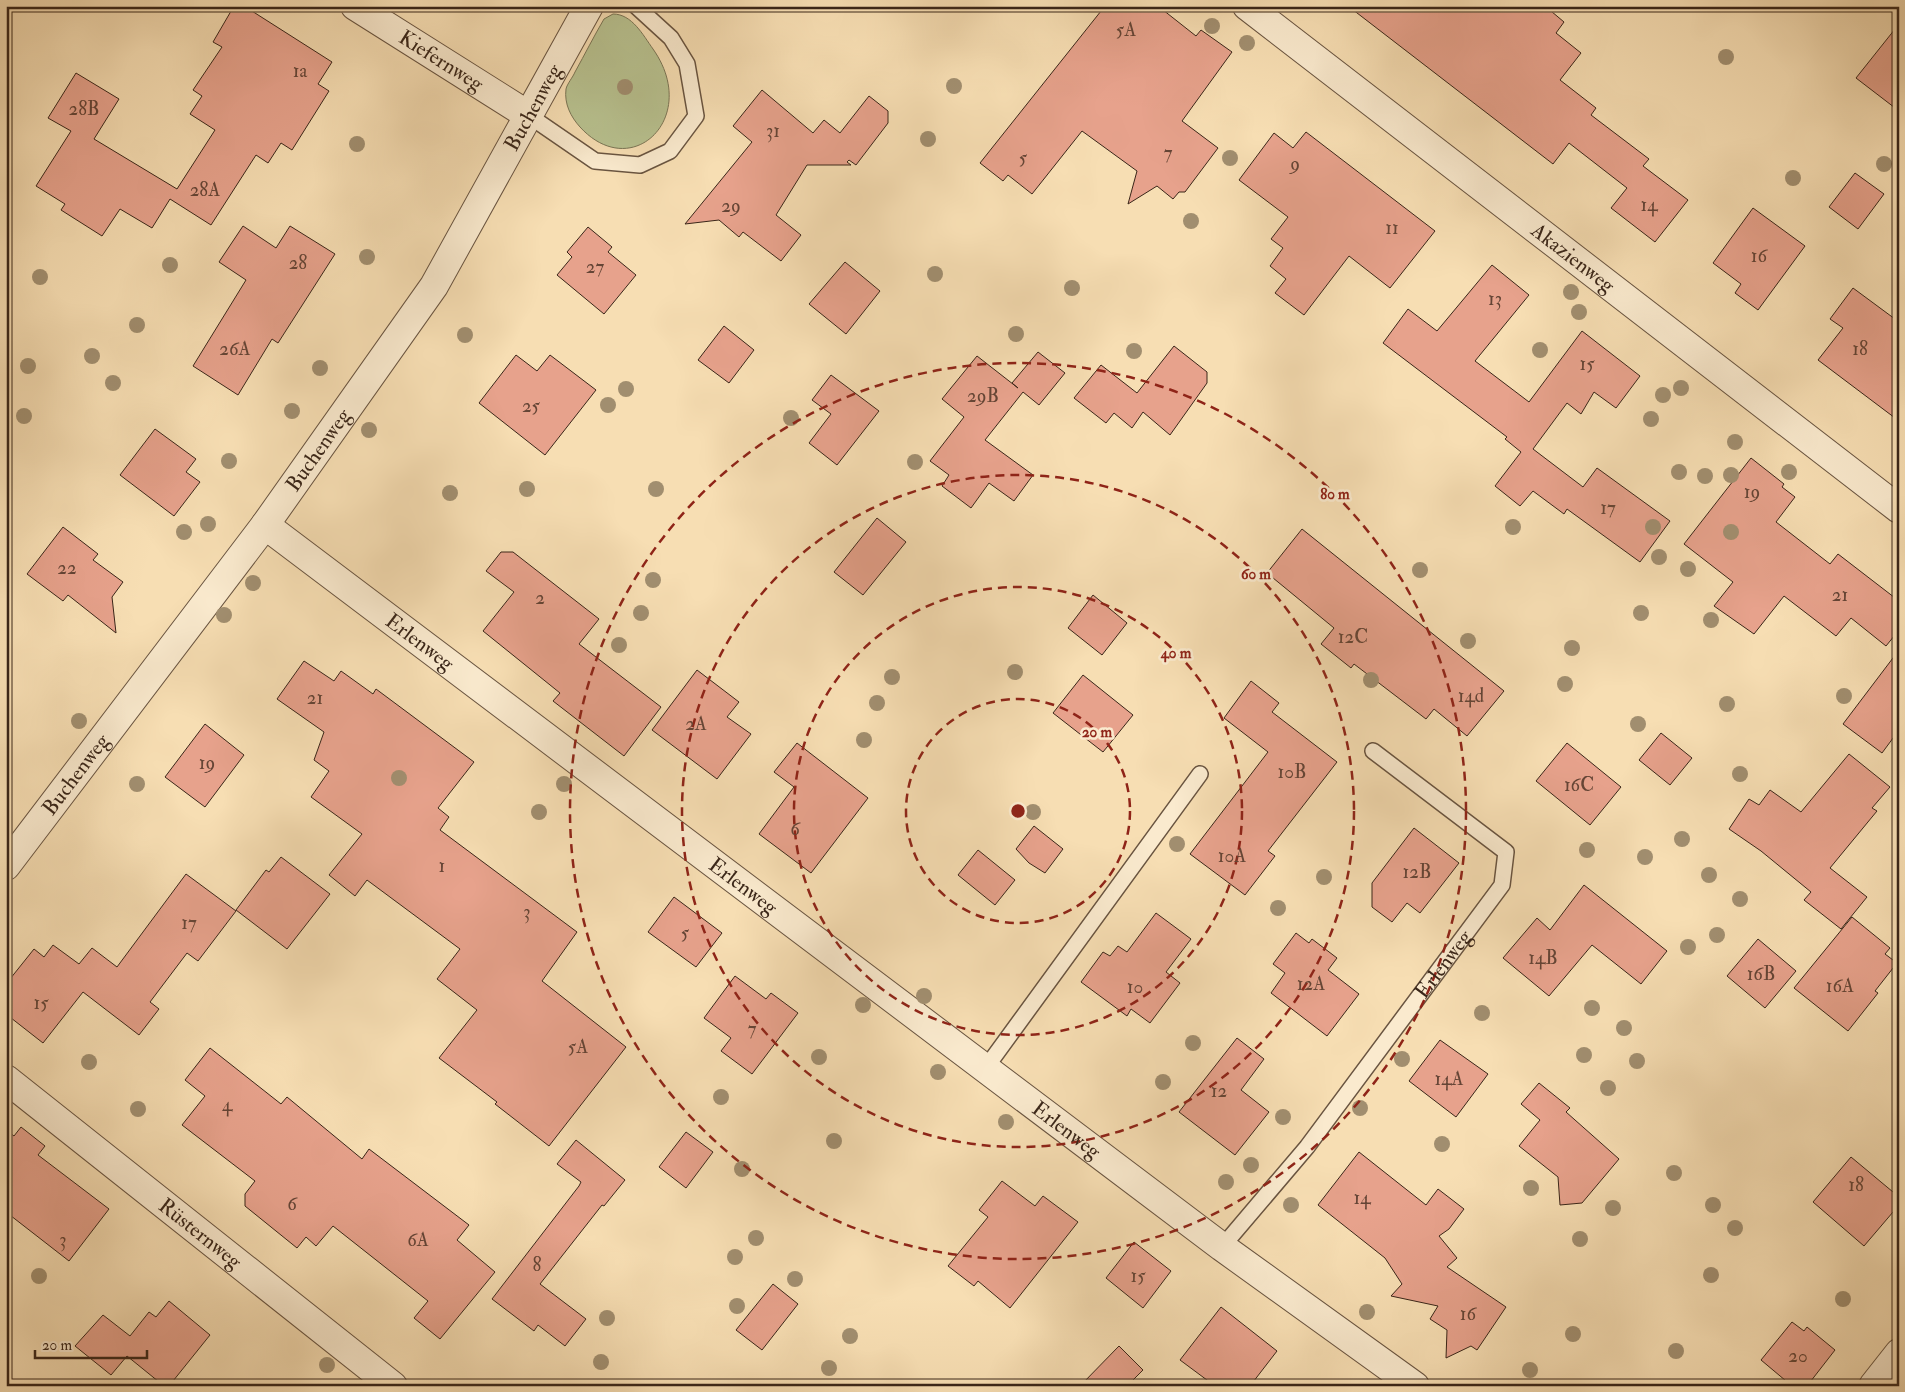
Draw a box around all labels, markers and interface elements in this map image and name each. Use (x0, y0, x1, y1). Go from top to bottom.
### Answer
house number: 5A (1116, 18, 1136, 42)
street label: Kiefernweg (394, 24, 489, 98)
house number: 1a (293, 59, 307, 83)
street label: Buchenweg (498, 59, 569, 156)
house number: 28B (69, 97, 100, 121)
house number: 31 (766, 119, 780, 143)
house number: 7 (1164, 141, 1173, 165)
house number: 5 (1019, 146, 1028, 170)
house number: 9 (1288, 152, 1300, 176)
house number: 28A (190, 178, 220, 202)
house number: 14 (1640, 193, 1658, 217)
house number: 29 (721, 194, 741, 218)
house number: 11 (1385, 216, 1399, 240)
street label: Akazienweg (1525, 217, 1621, 299)
house number: 16 (1751, 244, 1769, 268)
house number: 28 (289, 251, 307, 275)
house number: 27 (586, 255, 604, 279)
house number: 13 (1488, 287, 1502, 311)
house number: 26A (219, 337, 251, 361)
house number: 18 (1852, 337, 1868, 361)
house number: 15 (1579, 352, 1595, 376)
house number: 29B (967, 384, 999, 408)
house number: 25 (522, 394, 541, 418)
street label: Buchenweg (280, 403, 357, 497)
house number: 19 (1744, 480, 1760, 504)
text: 80 m (1320, 485, 1350, 504)
house number: 17 (1600, 496, 1616, 520)
house number: 22 (57, 556, 77, 580)
text: 60 m (1241, 565, 1271, 584)
house number: 21 (1832, 583, 1848, 607)
house number: 2 (535, 586, 545, 610)
street label: Erlenweg (380, 608, 460, 677)
house number: 12C (1338, 625, 1368, 649)
text: 40 m (1160, 644, 1192, 663)
house number: 14d (1458, 684, 1485, 708)
house number: 21 (307, 686, 323, 710)
house number: 2A (685, 712, 707, 736)
text: 20 m (1082, 723, 1112, 742)
street label: Buchenweg (36, 728, 116, 821)
house number: 19 (199, 751, 215, 775)
house number: 10B (1278, 760, 1306, 784)
house number: 16C (1564, 773, 1594, 797)
centre of rings (1009, 802, 1027, 820)
house number: 6 (790, 817, 801, 841)
house number: 10A (1218, 844, 1246, 868)
street label: Erlenweg (703, 851, 783, 921)
house number: 1 (439, 854, 445, 878)
house number: 12B (1403, 860, 1431, 884)
house number: 3 (523, 900, 531, 924)
house number: 17 (181, 911, 197, 935)
house number: 5 (681, 921, 690, 945)
street label: Erlenweg (1409, 924, 1478, 1005)
house number: 14B (1528, 946, 1558, 970)
house number: 16B (1747, 962, 1775, 986)
house number: 12A (1297, 972, 1325, 996)
house number: 16A (1826, 974, 1854, 998)
house number: 10 (1127, 975, 1143, 999)
house number: 15 (33, 991, 49, 1015)
house number: 7 (748, 1017, 757, 1041)
house number: 5A (568, 1035, 588, 1059)
house number: 14A (1434, 1067, 1464, 1091)
house number: 12 (1211, 1079, 1227, 1103)
house number: 4 (222, 1093, 233, 1117)
street label: Erlenweg (1026, 1095, 1107, 1165)
house number: 18 (1848, 1173, 1864, 1197)
house number: 14 (1353, 1186, 1371, 1210)
street label: Rüsternweg (153, 1192, 248, 1275)
house number: 6 (287, 1192, 298, 1216)
house number: 3 (59, 1228, 67, 1252)
house number: 6A (407, 1228, 429, 1252)
house number: 8 (533, 1253, 542, 1277)
house number: 15 (1130, 1264, 1146, 1288)
house number: 16 (1460, 1302, 1478, 1326)
scale bar (35, 1327, 148, 1359)
text: 20 m (42, 1336, 72, 1355)
house number: 20 (1788, 1344, 1808, 1368)

